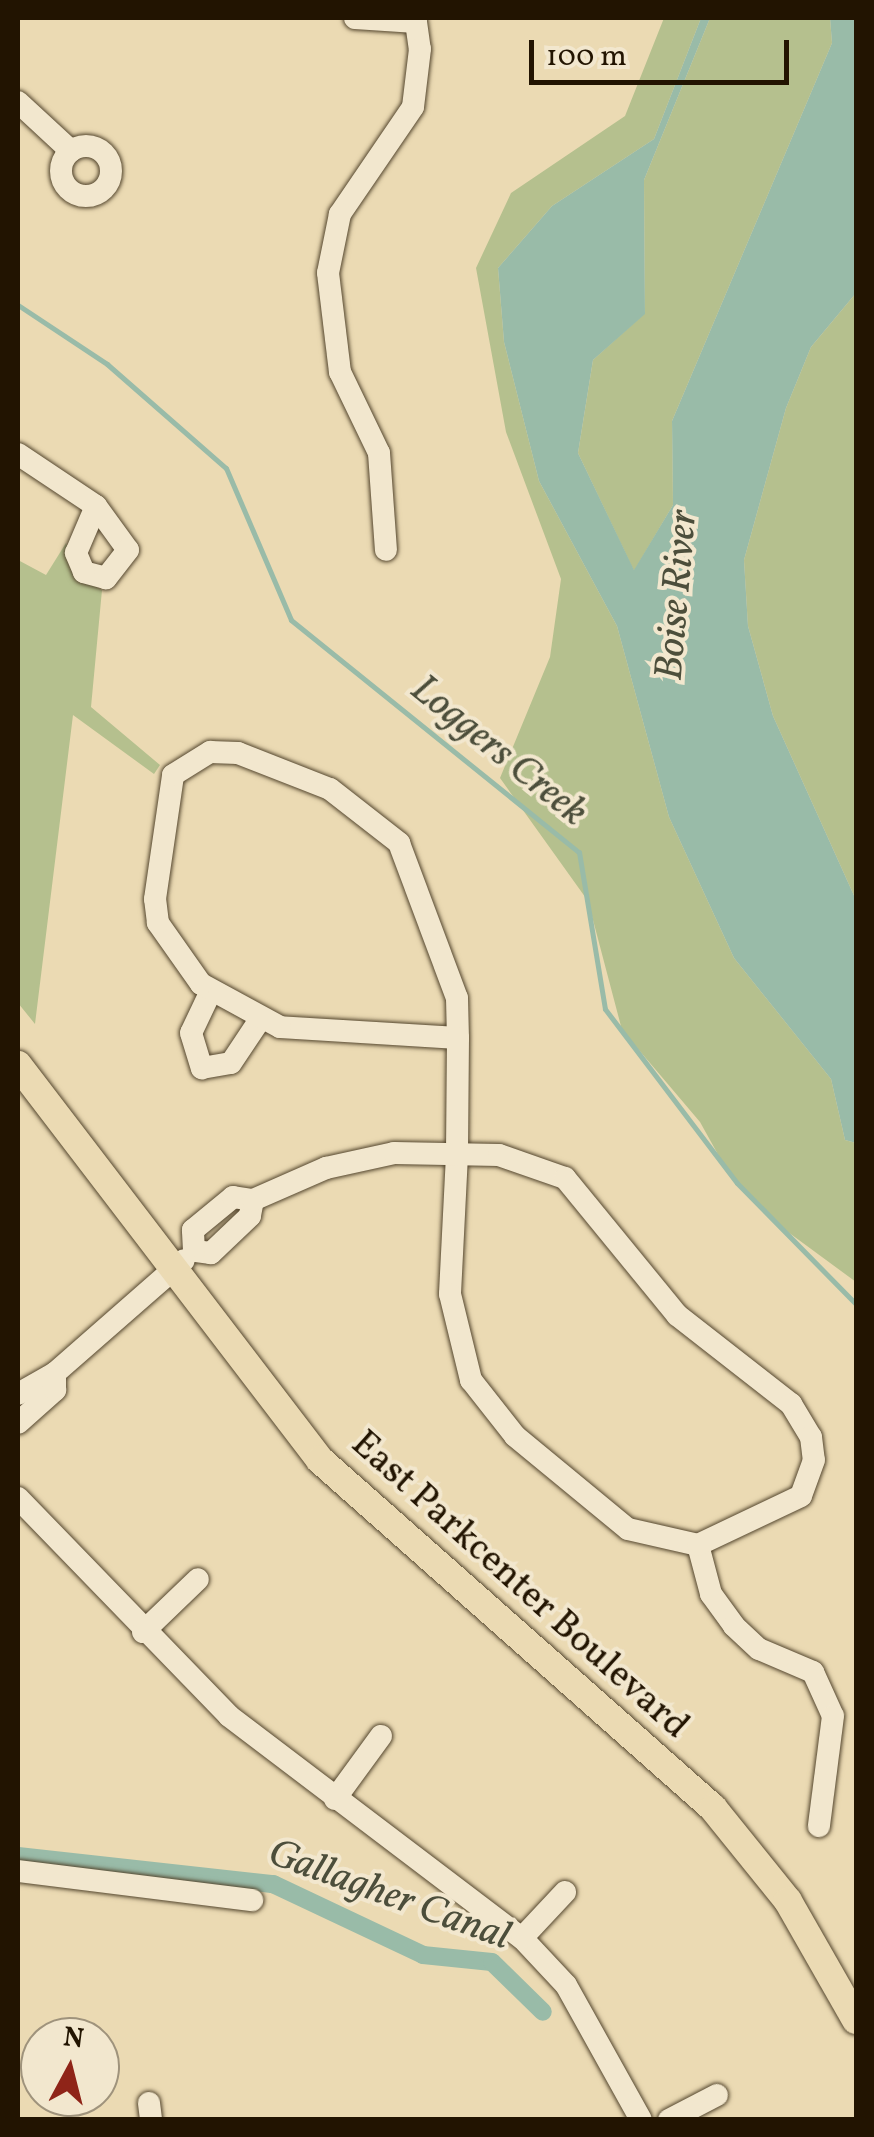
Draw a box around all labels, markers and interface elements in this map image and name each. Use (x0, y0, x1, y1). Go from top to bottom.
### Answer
scale bar (534, 20, 794, 82)
text: 100 m (546, 36, 627, 78)
water label: Boise River (647, 508, 709, 682)
water label: Loggers Creek (400, 666, 596, 838)
street label: East Parkcenter Boulevard (341, 1422, 697, 1750)
water label: Gallagher Canal (261, 1830, 517, 1962)
north arrow (20, 2017, 120, 2117)
text: N (61, 2018, 86, 2059)

